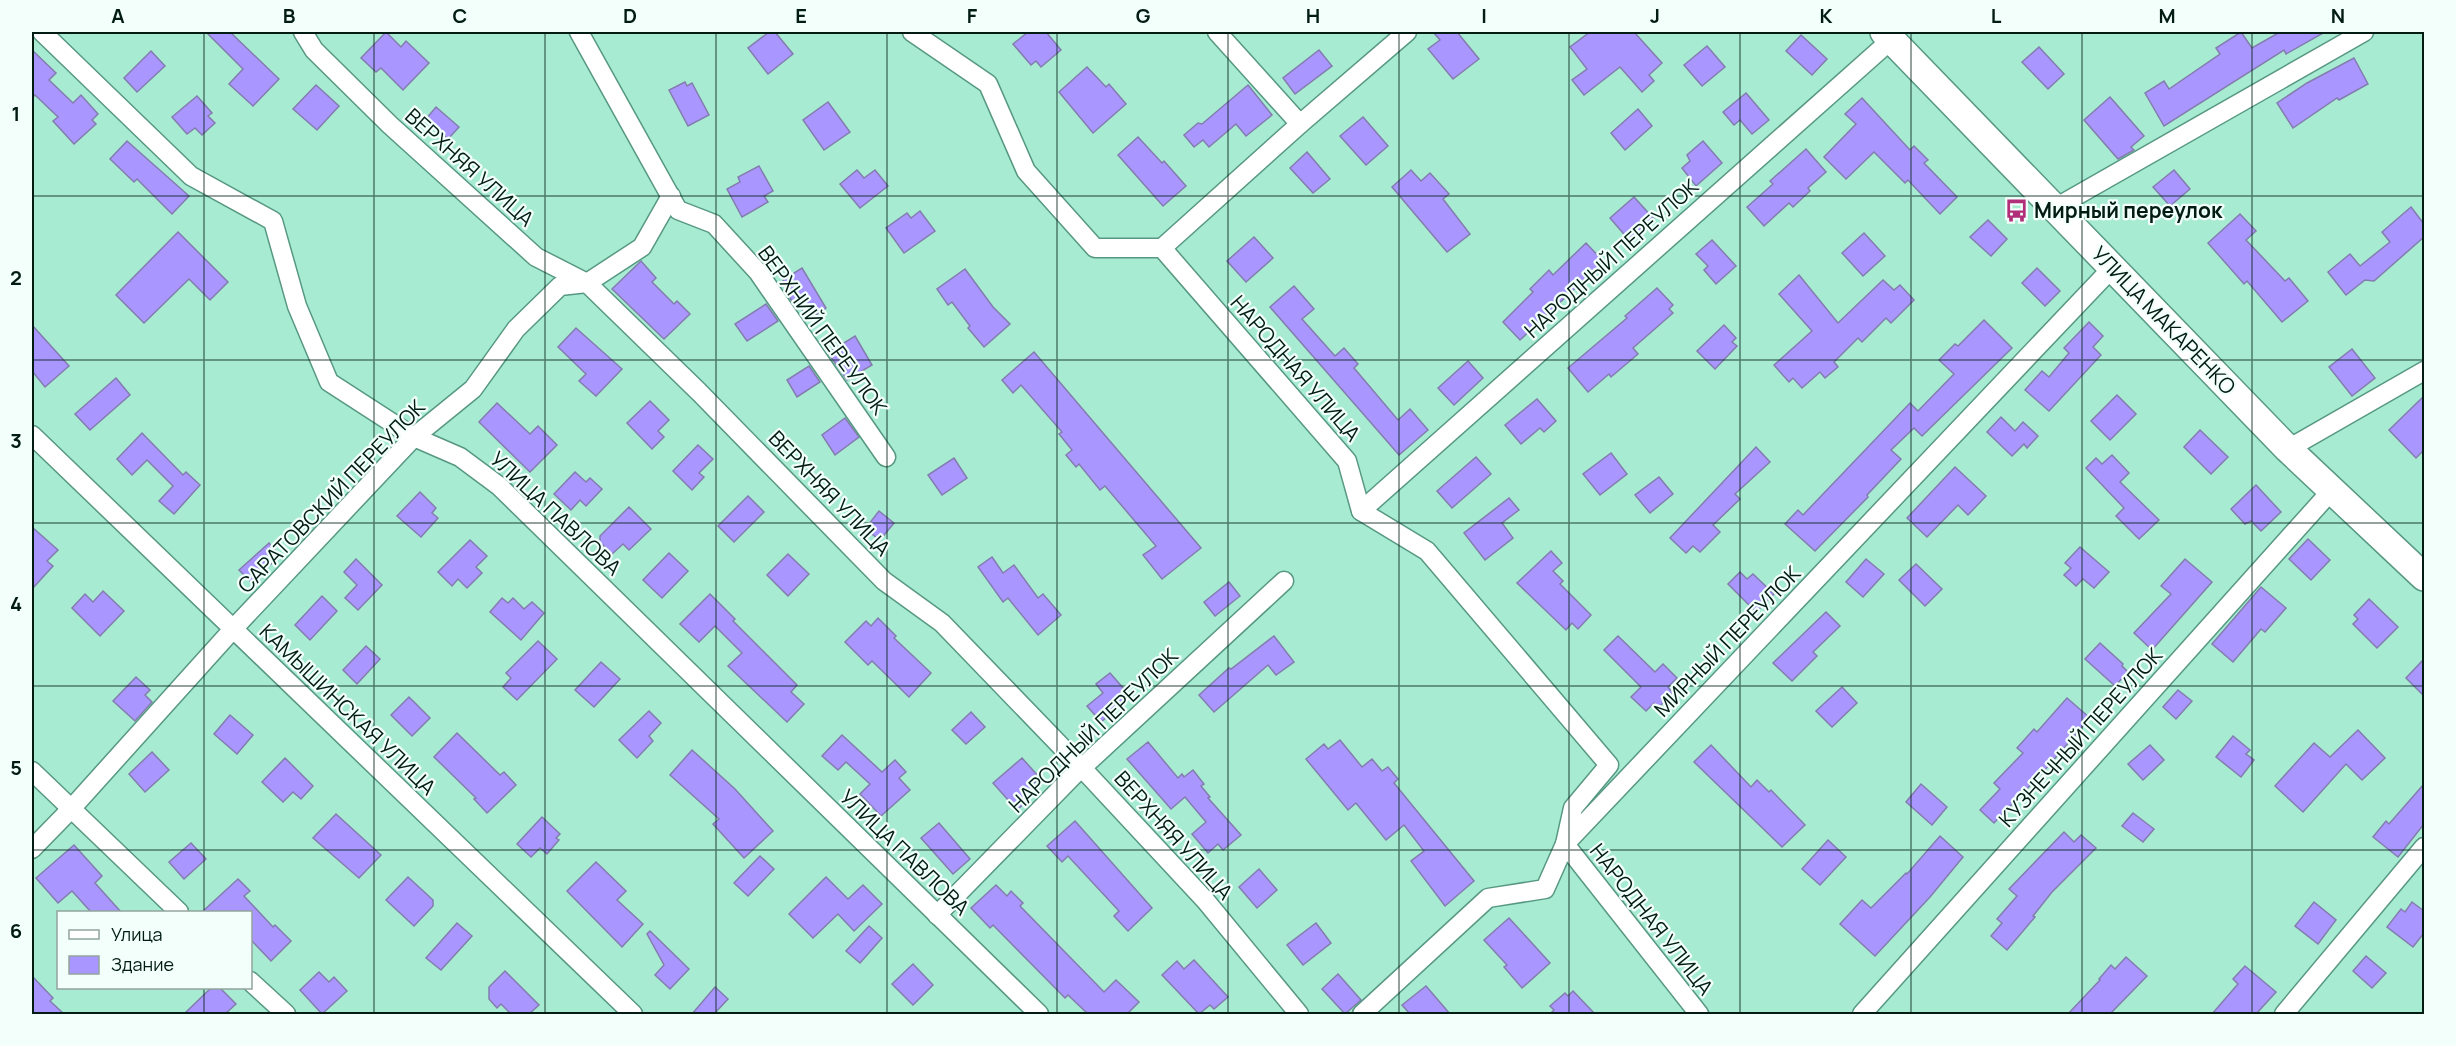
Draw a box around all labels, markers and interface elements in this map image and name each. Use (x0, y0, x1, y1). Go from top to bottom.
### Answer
text: A (111, 2, 125, 29)
text: B (283, 2, 296, 29)
text: C (453, 2, 467, 29)
text: D (623, 2, 637, 29)
text: E (795, 2, 807, 29)
text: F (967, 2, 978, 29)
text: G (1136, 2, 1151, 29)
text: H (1306, 2, 1320, 29)
text: I (1481, 2, 1487, 29)
text: J (1650, 2, 1660, 29)
text: K (1820, 2, 1833, 29)
text: L (1991, 2, 2002, 29)
text: M (2158, 2, 2176, 29)
text: N (2331, 2, 2345, 29)
text: 1 (12, 100, 20, 127)
street label: ВЕРХНЯЯ УЛИЦА (400, 102, 540, 232)
street label: НАРОДНЫЙ ПЕРЕУЛОК (1518, 172, 1704, 344)
place label: Мирный переулок (2034, 196, 2223, 224)
bus stop icon: Мирный переулок (2003, 197, 2029, 223)
street label: ВЕРХНИЙ ПЕРЕУЛОК (752, 240, 894, 421)
street label: УЛИЦА МАКАРЕНКО (2086, 240, 2242, 400)
text: 2 (10, 264, 22, 291)
street label: НАРОДНАЯ УЛИЦА (1225, 289, 1367, 447)
street label: САРАТОВСКИЙ ПЕРЕУЛОК (231, 393, 431, 599)
street label: ВЕРХНЯЯ УЛИЦА (763, 424, 897, 562)
text: 3 (10, 427, 22, 454)
street label: УЛИЦА ПАВЛОВА (484, 445, 628, 581)
street label: МИРНЫЙ ПЕРЕУЛОК (1648, 559, 1807, 722)
text: 4 (10, 590, 22, 617)
street label: КАМЫШИНСКАЯ УЛИЦА (254, 617, 442, 801)
street label: НАРОДНЫЙ ПЕРЕУЛОК (1002, 641, 1184, 818)
street label: КУЗНЕЧНЫЙ ПЕРЕУЛОК (1992, 641, 2168, 832)
text: 5 (10, 754, 22, 781)
street label: ВЕРХНЯЯ УЛИЦА (1109, 765, 1239, 905)
street label: УЛИЦА ПАВЛОВА (834, 783, 976, 921)
street label: НАРОДНАЯ УЛИЦА (1584, 838, 1720, 1000)
legend (57, 911, 252, 989)
text: 6 (10, 917, 22, 944)
text: Улица (111, 922, 163, 946)
text: Здание (111, 952, 174, 976)

